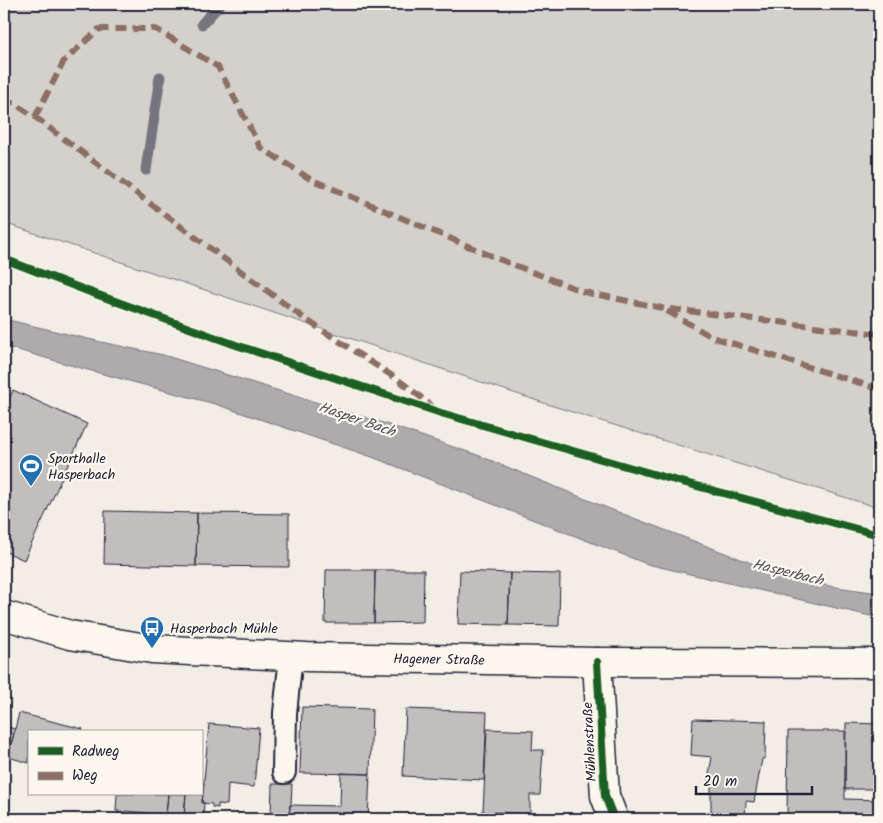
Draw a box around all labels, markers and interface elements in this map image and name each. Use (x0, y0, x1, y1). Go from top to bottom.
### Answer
water label: Hasper Bach (315, 396, 400, 445)
place label: Sporthalle Hasperbach (48, 448, 115, 486)
sports icon: Sporthalle Hasperbach (18, 453, 44, 487)
water label: Hasperbach (750, 553, 827, 594)
bus stop icon: Hasperbach Mühle (139, 615, 165, 649)
place label: Hasperbach Mühle (170, 618, 278, 640)
street label: Hagener Straße (393, 648, 486, 672)
street label: Mühlenstraße (577, 701, 603, 782)
legend (28, 730, 202, 796)
text: Radweg (72, 740, 119, 764)
scale bar (696, 763, 812, 795)
text: Weg (72, 764, 98, 788)
text: 20 m (703, 770, 737, 794)

